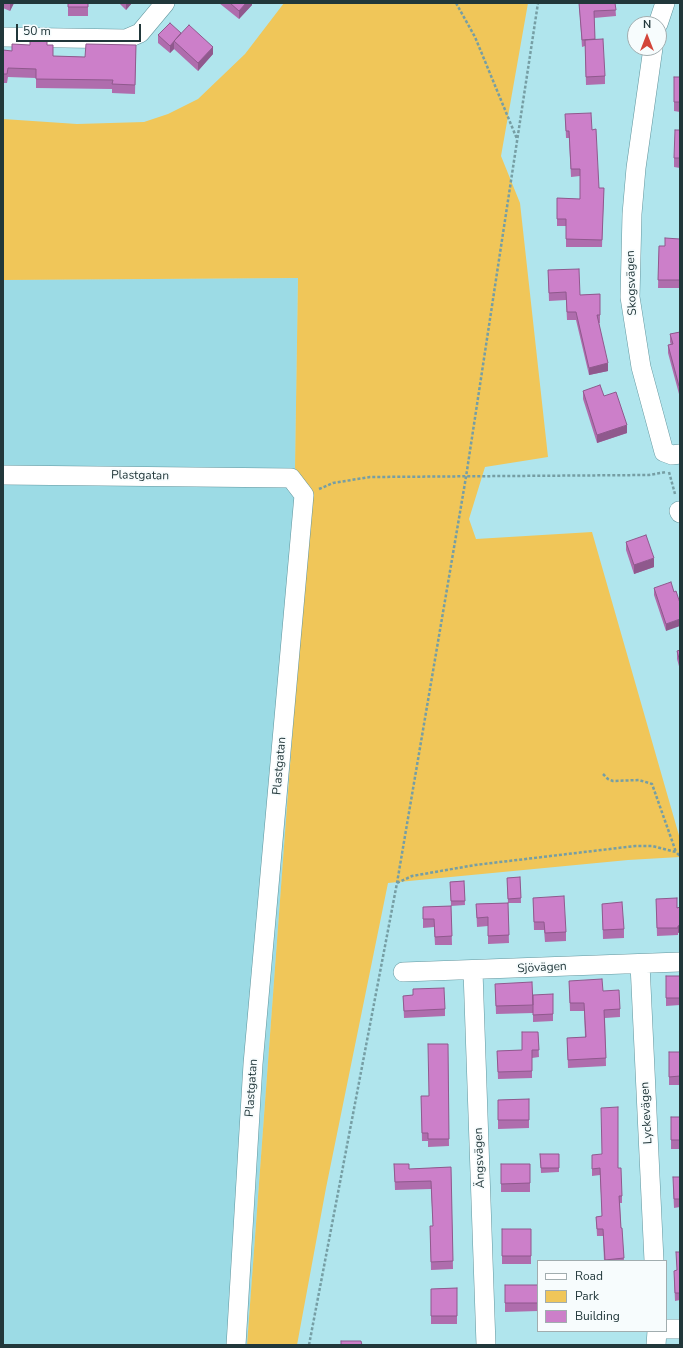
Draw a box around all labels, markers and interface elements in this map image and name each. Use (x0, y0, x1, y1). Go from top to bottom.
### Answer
scale bar (18, 16, 143, 42)
north arrow (627, 16, 667, 56)
text: N (643, 17, 651, 32)
text: 50 m (23, 23, 51, 39)
street label: Skogsvägen (624, 250, 640, 316)
street label: Plastgatan (111, 468, 169, 484)
street label: Plastgatan (270, 736, 290, 796)
street label: Sjövägen (517, 960, 567, 976)
street label: Plastgatan (243, 1059, 261, 1117)
street label: Lyckevägen (638, 1081, 656, 1145)
street label: Ängsvägen (472, 1127, 488, 1189)
legend (537, 1260, 667, 1332)
text: Road (575, 1268, 603, 1284)
text: Park (575, 1288, 599, 1304)
text: Building (575, 1308, 620, 1324)

